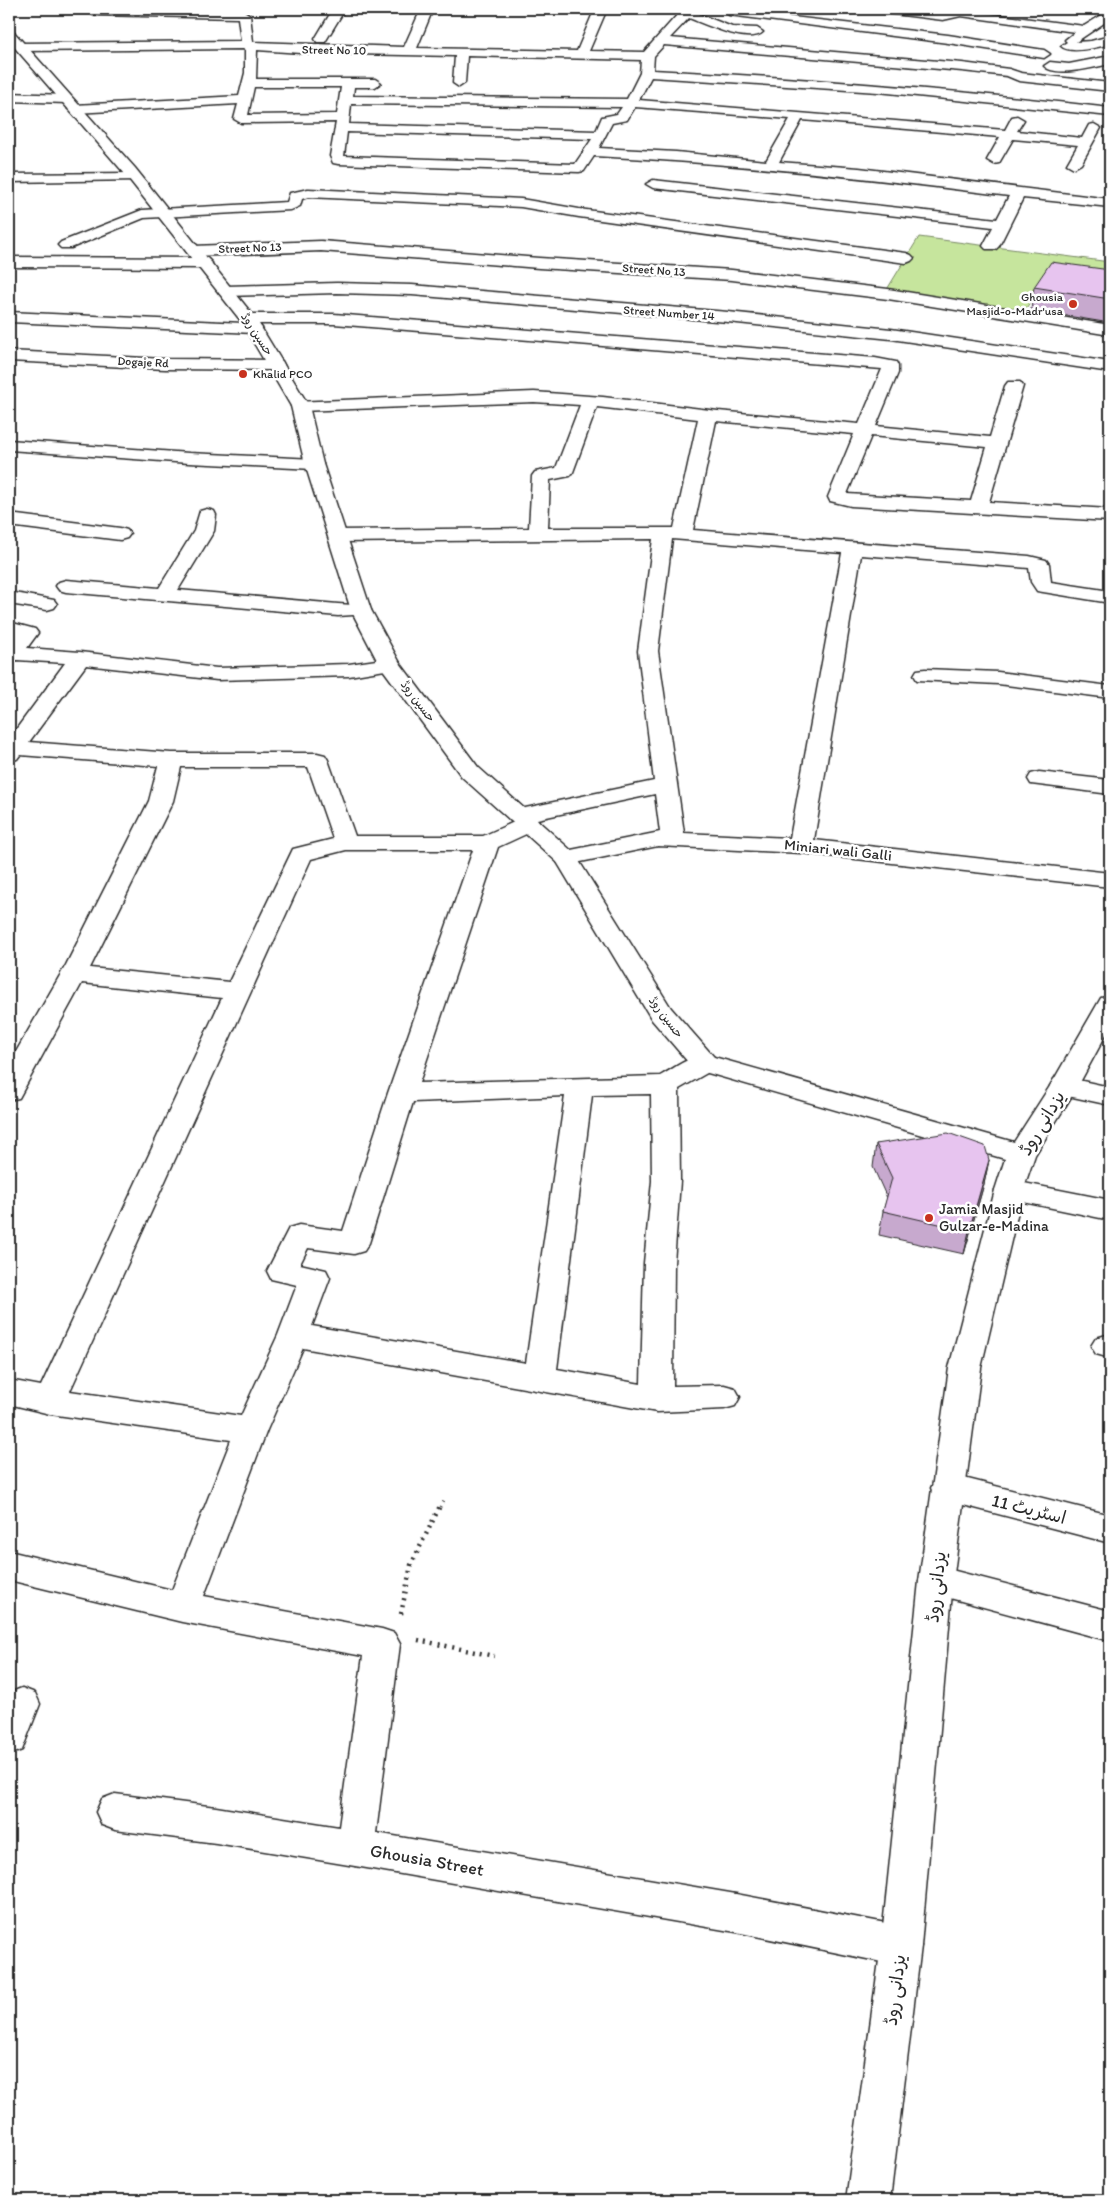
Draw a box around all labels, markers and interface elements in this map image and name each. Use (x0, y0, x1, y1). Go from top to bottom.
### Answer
street label: Street No 10 (302, 42, 366, 58)
street label: Street No 13 (218, 240, 282, 256)
street label: Street No 13 (622, 261, 687, 279)
place label: Ghousia Masjid-o-Madr'usa (966, 290, 1064, 318)
marker: Ghousia Masjid-o-Madr'usa (1067, 298, 1079, 310)
street label: Street Number 14 (623, 303, 715, 323)
street label: حسین روڈ (237, 310, 276, 359)
street label: Dogaje Rd (117, 354, 169, 370)
place label: Khalid PCO (253, 367, 313, 381)
marker: Khalid PCO (237, 368, 249, 380)
street label: حسین روڈ (397, 678, 438, 725)
street label: Miniari wali Galli (783, 835, 893, 865)
street label: حسین روڈ (645, 994, 686, 1041)
street label: یزدانی روڈ (1014, 1087, 1070, 1159)
place label: Jamia Masjid Gulzar-e-Madina (939, 1200, 1049, 1235)
marker: Jamia Masjid Gulzar-e-Madina (923, 1212, 935, 1224)
street label: اسٹریٹ 11 (990, 1489, 1068, 1529)
street label: یزدانی روڈ (921, 1550, 951, 1624)
street label: Ghousia Street (368, 1839, 486, 1881)
street label: یزدانی روڈ (880, 1953, 910, 2027)

